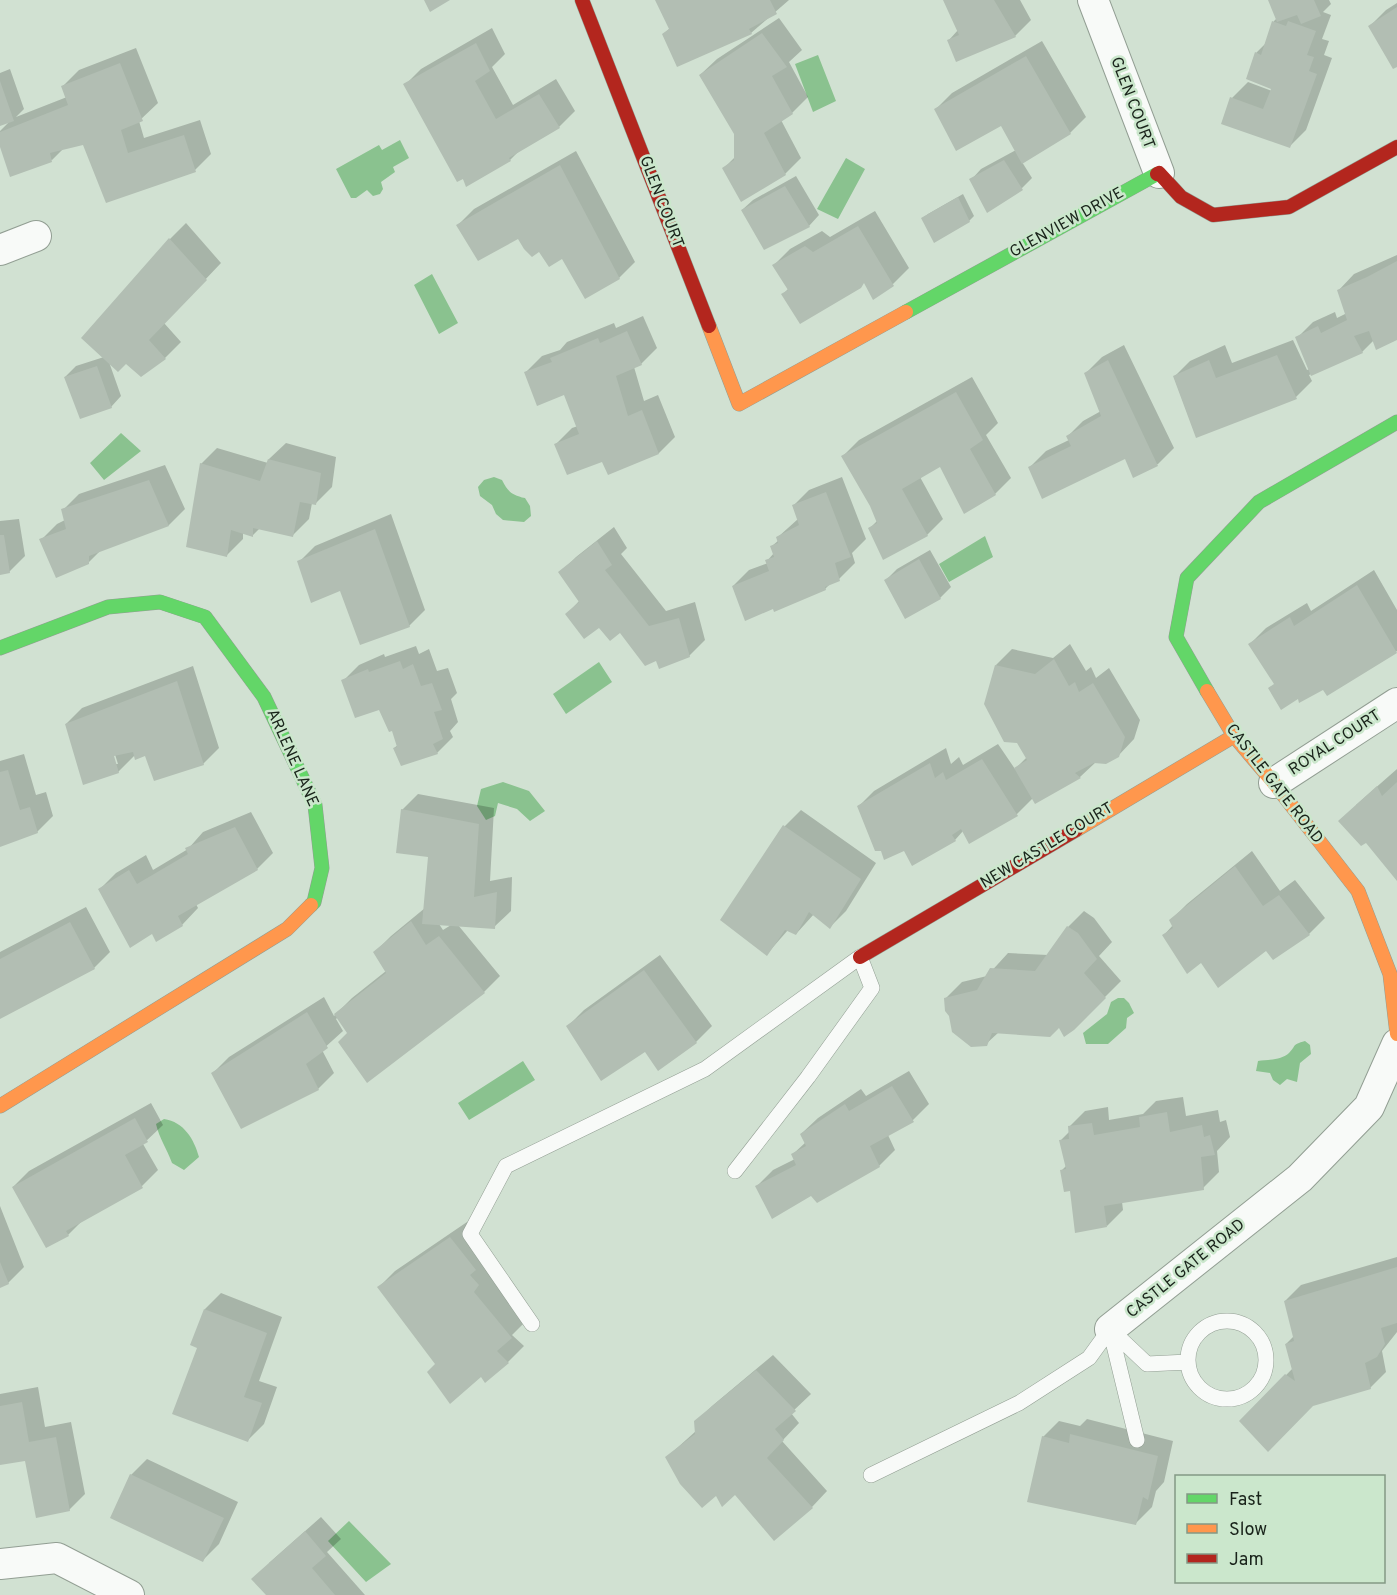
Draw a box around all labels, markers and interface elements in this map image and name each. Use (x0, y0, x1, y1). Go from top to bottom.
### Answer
street label: GLEN COURT (1105, 54, 1159, 152)
street label: GLEN COURT (634, 153, 688, 251)
street label: GLENVIEW DRIVE (1006, 183, 1128, 263)
street label: ARLENE LANE (262, 706, 322, 810)
street label: ROYAL COURT (1285, 706, 1385, 780)
street label: CASTLE GATE ROAD (1221, 720, 1327, 848)
street label: NEW CASTLE COURT (977, 798, 1117, 894)
street label: CASTLE GATE ROAD (1123, 1215, 1249, 1323)
legend (1175, 1475, 1385, 1583)
text: Fast (1229, 1489, 1262, 1512)
text: Slow (1229, 1519, 1267, 1542)
text: Jam (1229, 1549, 1264, 1572)

